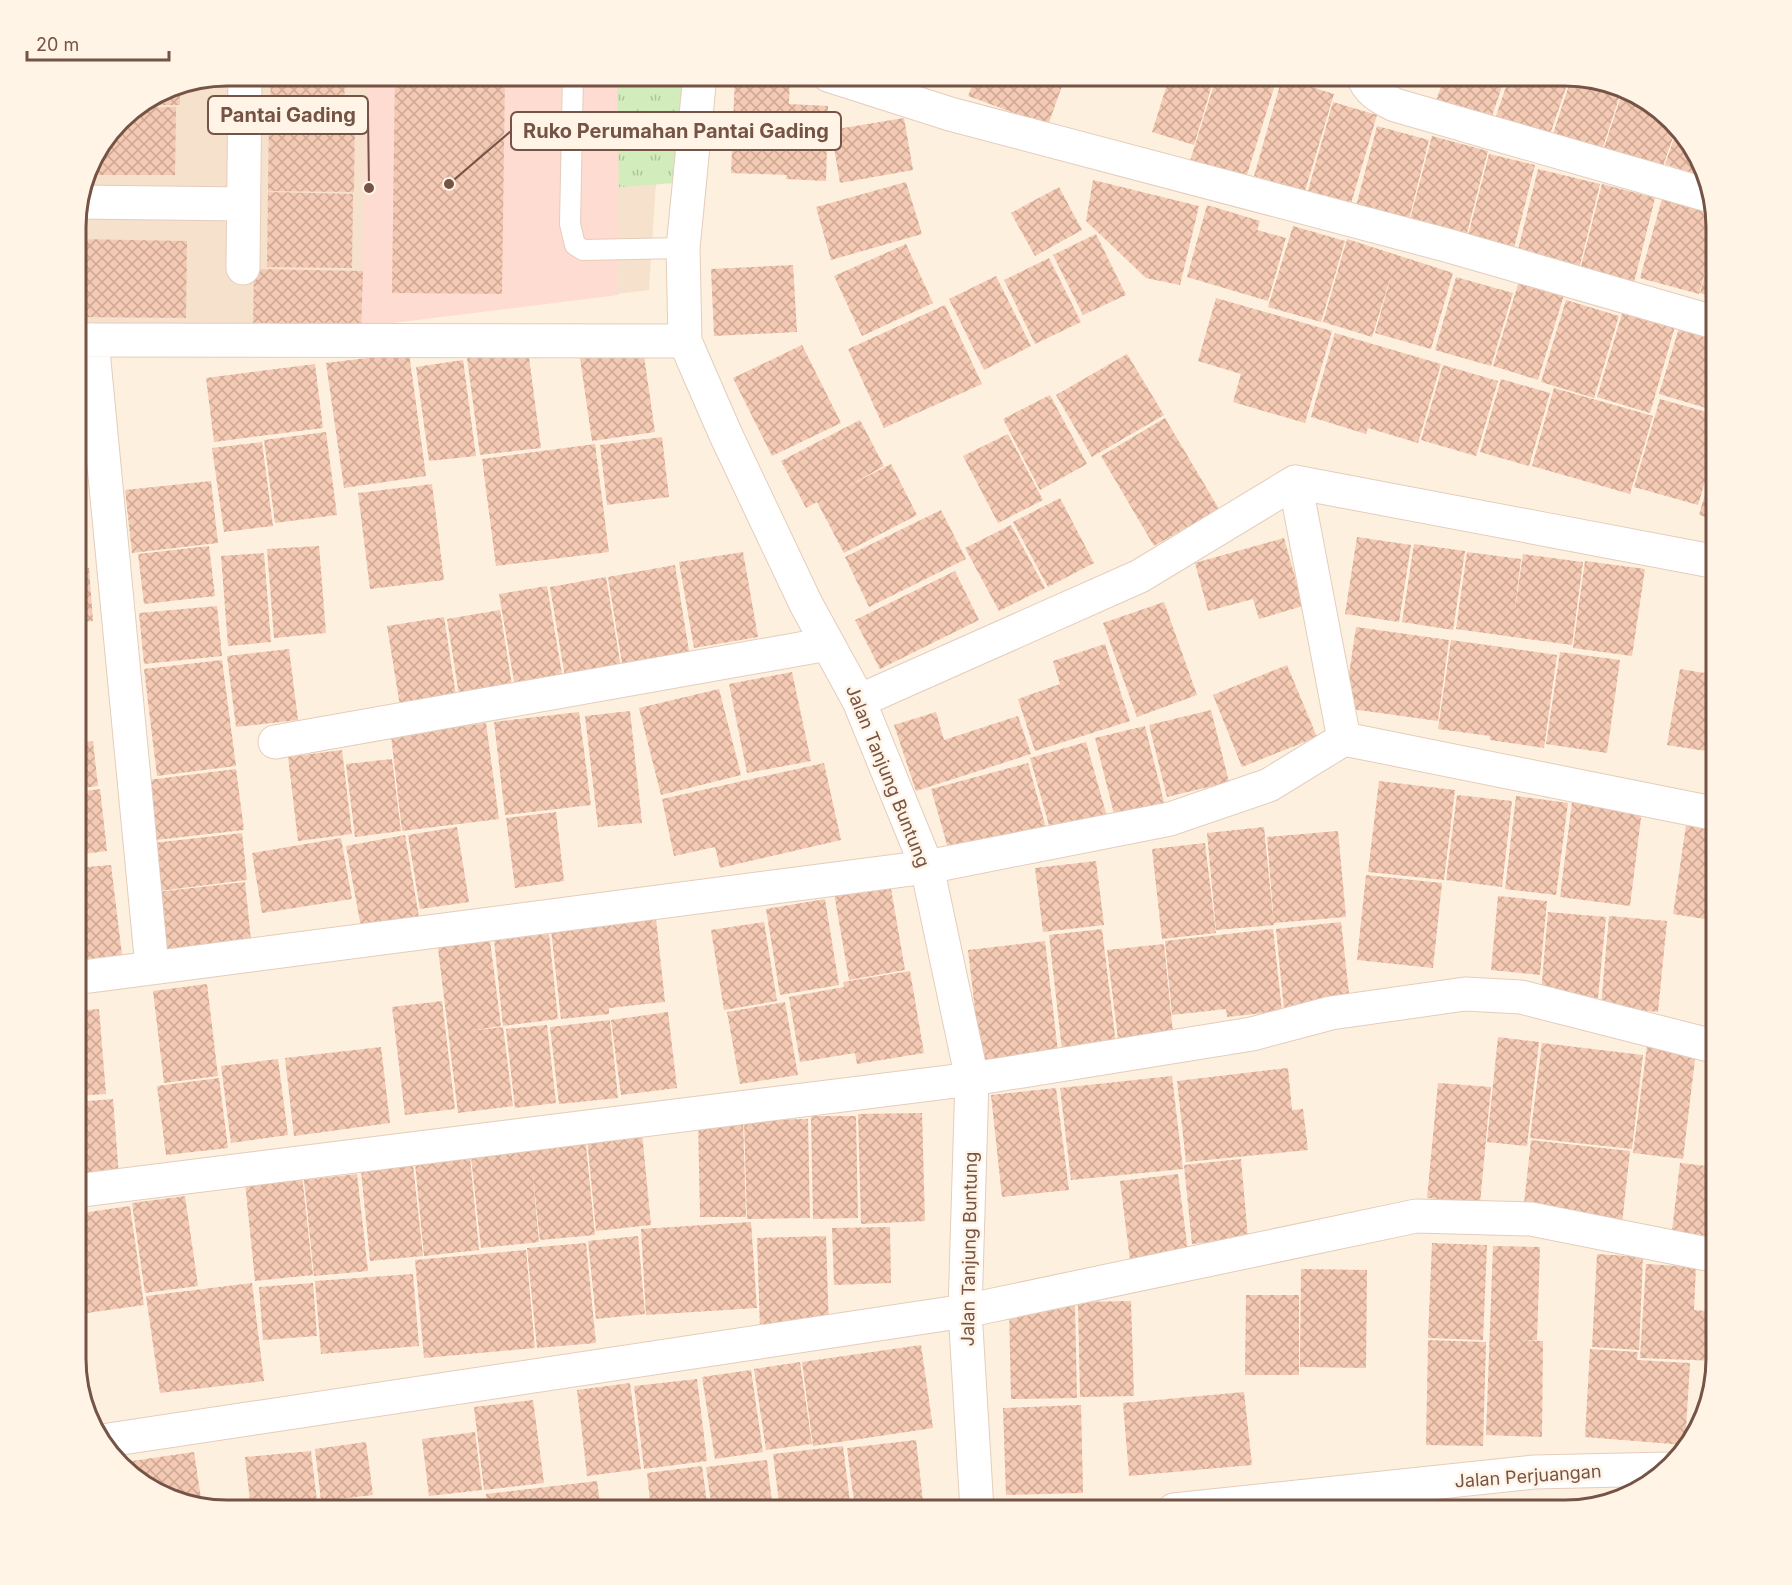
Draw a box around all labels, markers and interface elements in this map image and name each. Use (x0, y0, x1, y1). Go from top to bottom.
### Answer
scale bar (27, 24, 170, 62)
text: 20 m (36, 34, 79, 55)
callout: Pantai Gading (208, 96, 368, 134)
text: Pantai Gading (220, 103, 356, 127)
callout: Ruko Perumahan Pantai Gading (511, 112, 841, 150)
text: Ruko Perumahan Pantai Gading (523, 119, 829, 143)
street label: Jalan Tanjung Buntung (842, 682, 934, 870)
street label: Jalan Tanjung Buntung (957, 1152, 981, 1346)
street label: Jalan Perjuangan (1454, 1460, 1602, 1492)

